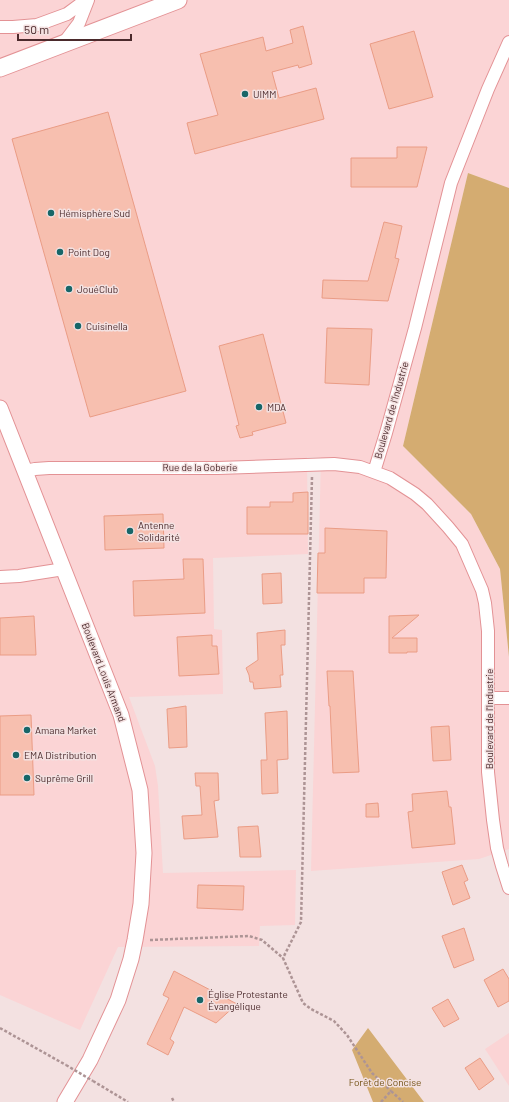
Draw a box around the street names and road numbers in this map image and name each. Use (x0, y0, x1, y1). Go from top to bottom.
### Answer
street label: Boulevard de l'Industrie (371, 360, 411, 460)
street label: Rue de la Goberie (163, 461, 237, 473)
street label: Boulevard Louis Armand (80, 621, 128, 723)
street label: Boulevard de l'Industrie (483, 669, 495, 769)

